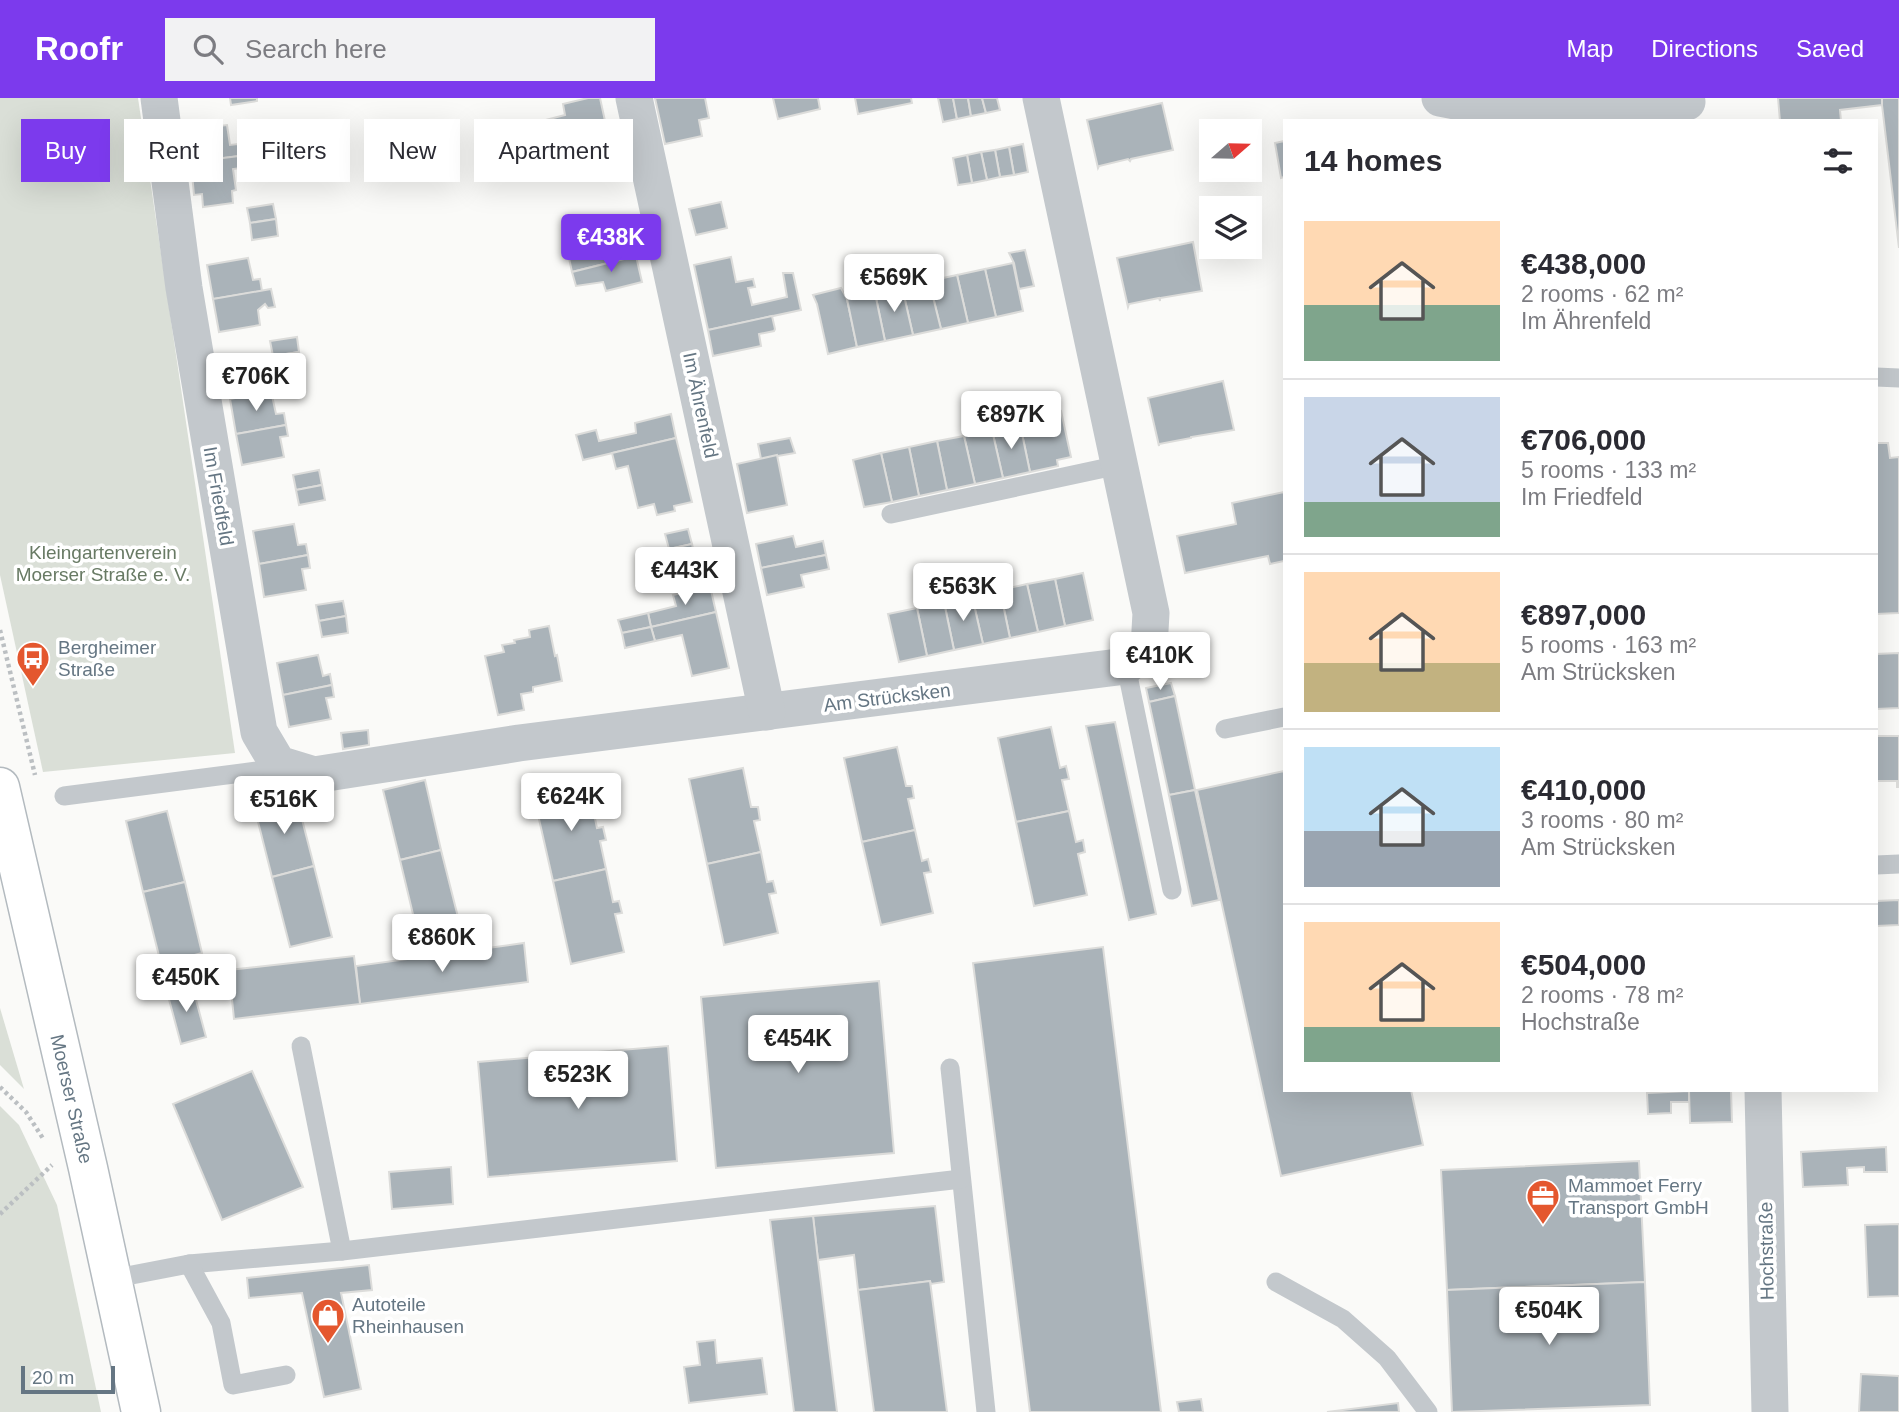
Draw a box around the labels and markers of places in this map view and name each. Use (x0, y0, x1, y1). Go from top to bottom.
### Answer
pin: €438K (562, 214, 660, 274)
pin: €569K (845, 254, 943, 314)
pin: €706K (207, 354, 305, 413)
pin: €897K (962, 392, 1060, 451)
pin: €443K (636, 547, 734, 607)
pin: €563K (914, 564, 1012, 623)
pin: €410K (1111, 632, 1209, 692)
place label: Bergheimer Straße (58, 637, 157, 680)
bus stop icon: Bergheimer Straße (14, 639, 52, 688)
pin: €624K (522, 774, 620, 833)
pin: €516K (235, 776, 333, 836)
pin: €860K (393, 914, 491, 974)
pin: €450K (137, 954, 235, 1014)
pin: €454K (749, 1016, 847, 1075)
pin: €523K (529, 1052, 627, 1111)
place label: Mammoet Ferry Transport GmbH (1568, 1175, 1709, 1218)
office icon: Mammoet Ferry Transport GmbH (1524, 1177, 1562, 1226)
pin: €504K (1500, 1288, 1598, 1347)
place label: Autoteile Rheinhausen (352, 1294, 464, 1337)
shop icon: Autoteile Rheinhausen (309, 1296, 347, 1345)

